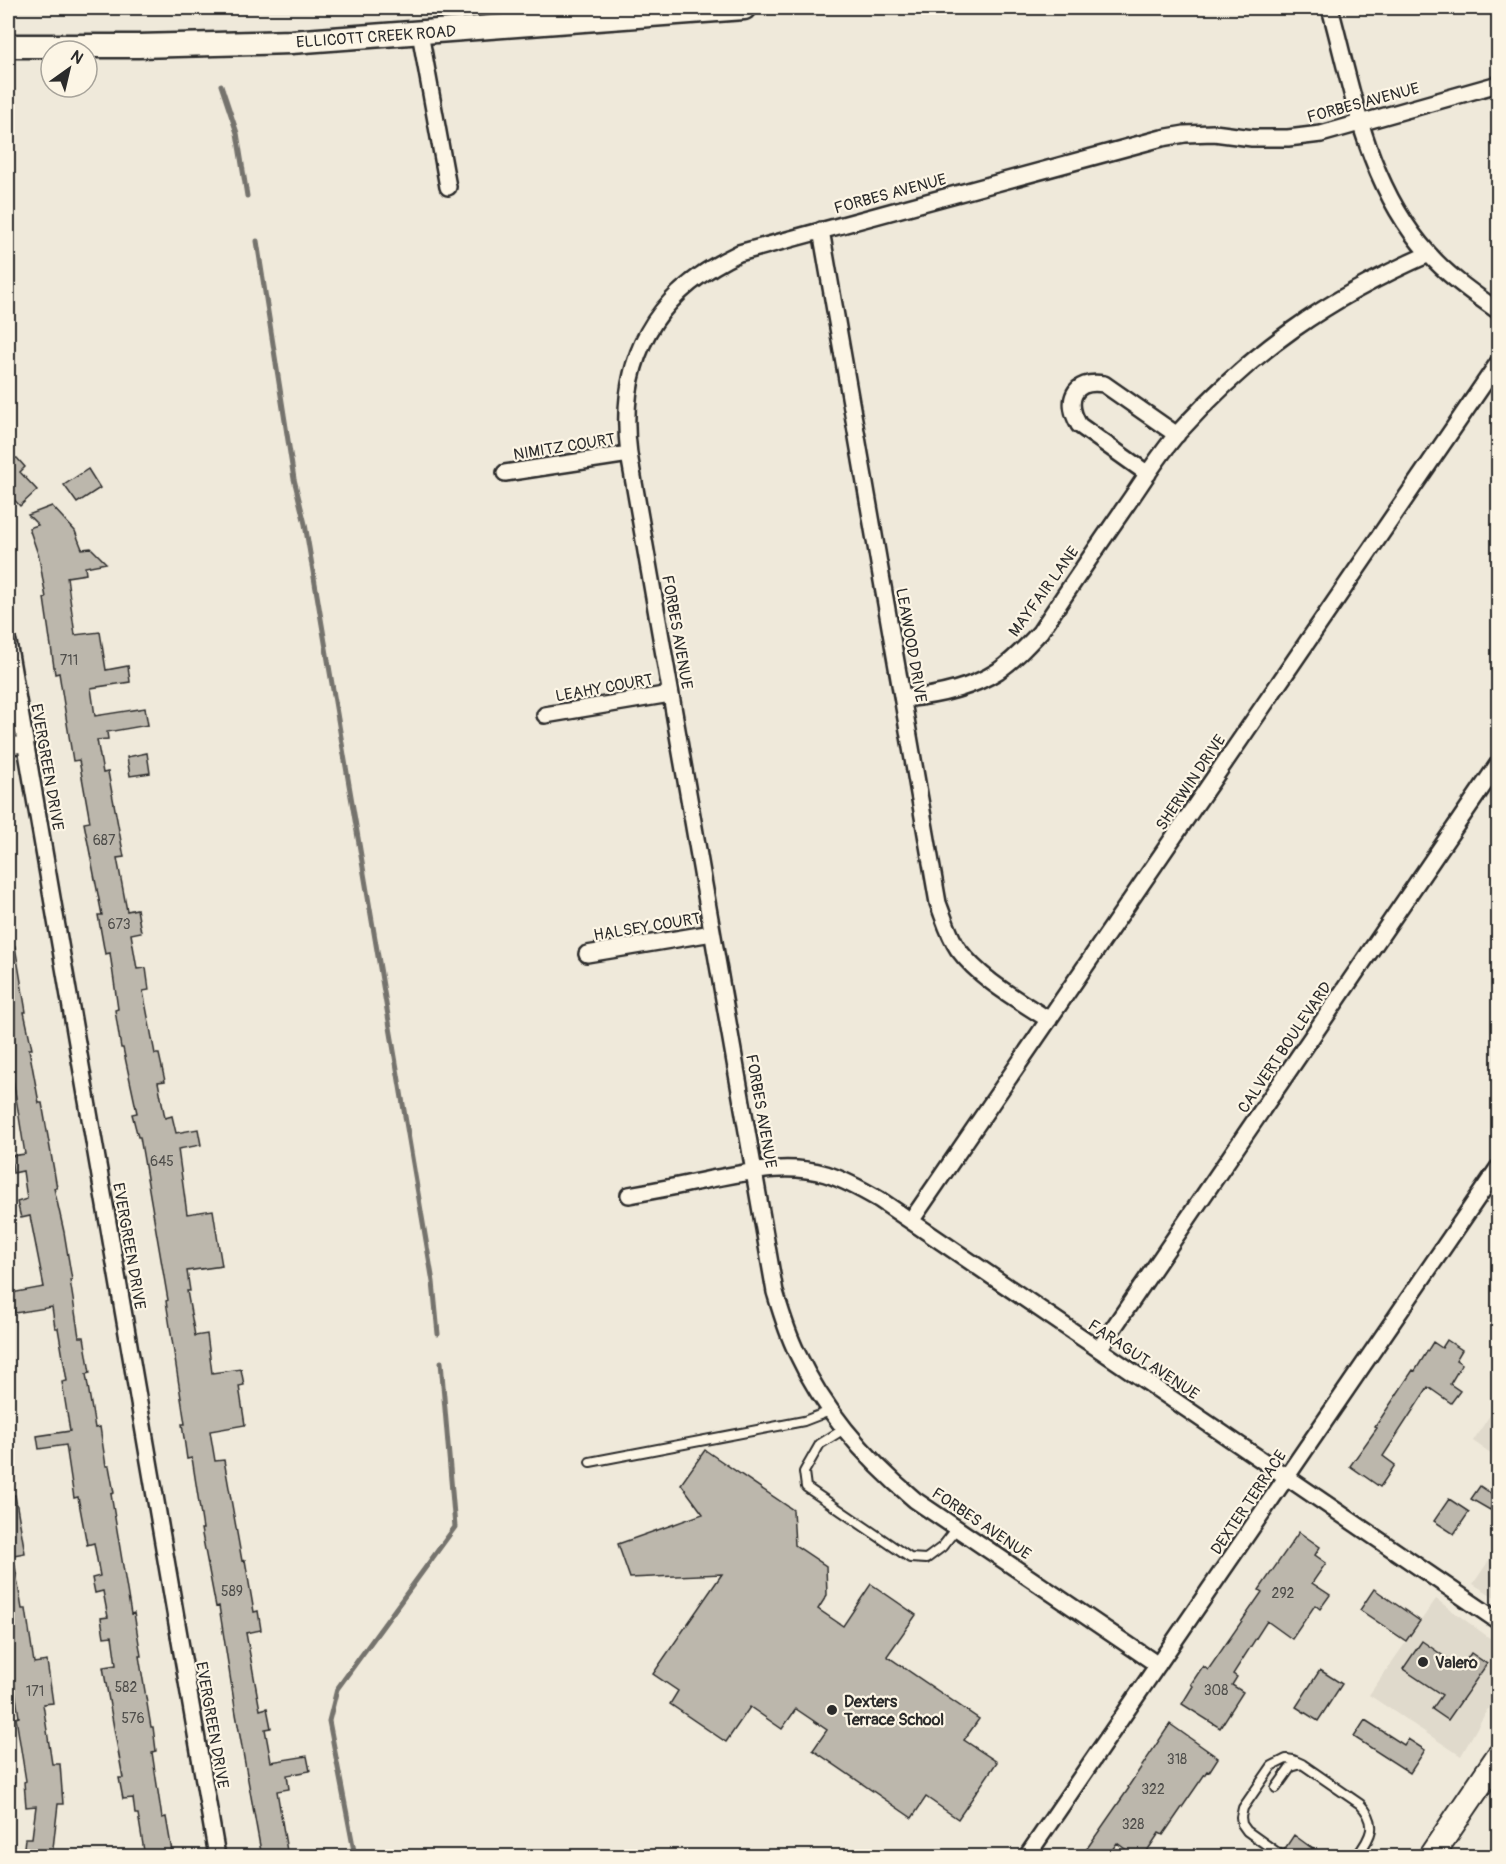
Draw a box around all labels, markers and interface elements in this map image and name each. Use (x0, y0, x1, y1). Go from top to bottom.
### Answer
street label: ELLICOTT CREEK ROAD (295, 21, 457, 53)
north arrow (39, 39, 99, 99)
text: N (67, 46, 87, 69)
street label: FORBES AVENUE (1305, 78, 1422, 128)
street label: FORBES AVENUE (832, 169, 949, 219)
street label: NIMITZ COURT (512, 429, 617, 465)
street label: MAYFAIR LANE (1004, 542, 1083, 641)
street label: FORBES AVENUE (657, 574, 697, 691)
street label: LEAWOOD DRIVE (891, 586, 931, 704)
house number: 711 (60, 652, 78, 669)
street label: LEAHY COURT (554, 670, 655, 706)
street label: EVERGREEN DRIVE (26, 702, 68, 832)
street label: SHERWIN DRIVE (1151, 731, 1230, 834)
house number: 687 (93, 832, 116, 849)
street label: HALSEY COURT (592, 909, 702, 945)
house number: 673 (107, 916, 131, 933)
street label: CALVERT BOULEVARD (1233, 978, 1336, 1117)
street label: FORBES AVENUE (741, 1053, 781, 1170)
house number: 645 (150, 1153, 174, 1170)
street label: EVERGREEN DRIVE (108, 1181, 150, 1311)
street label: FARAGUT AVENUE (1084, 1315, 1203, 1404)
street label: DEXTER TERRACE (1207, 1447, 1291, 1559)
street label: FORBES AVENUE (928, 1483, 1035, 1564)
house number: 589 (221, 1583, 243, 1600)
house number: 292 (1272, 1585, 1295, 1602)
place label: Valero (1435, 1653, 1478, 1673)
marker: Valero (1416, 1655, 1430, 1669)
street label: EVERGREEN DRIVE (191, 1660, 233, 1790)
house number: 582 (115, 1679, 137, 1696)
house number: 308 (1204, 1682, 1228, 1699)
house number: 171 (26, 1683, 44, 1700)
place label: Dexters Terrace School (843, 1692, 944, 1730)
marker: Dexters Terrace School (825, 1703, 839, 1717)
house number: 576 (121, 1710, 145, 1727)
house number: 318 (1167, 1751, 1187, 1768)
house number: 322 (1141, 1781, 1165, 1798)
house number: 328 (1122, 1816, 1144, 1833)

